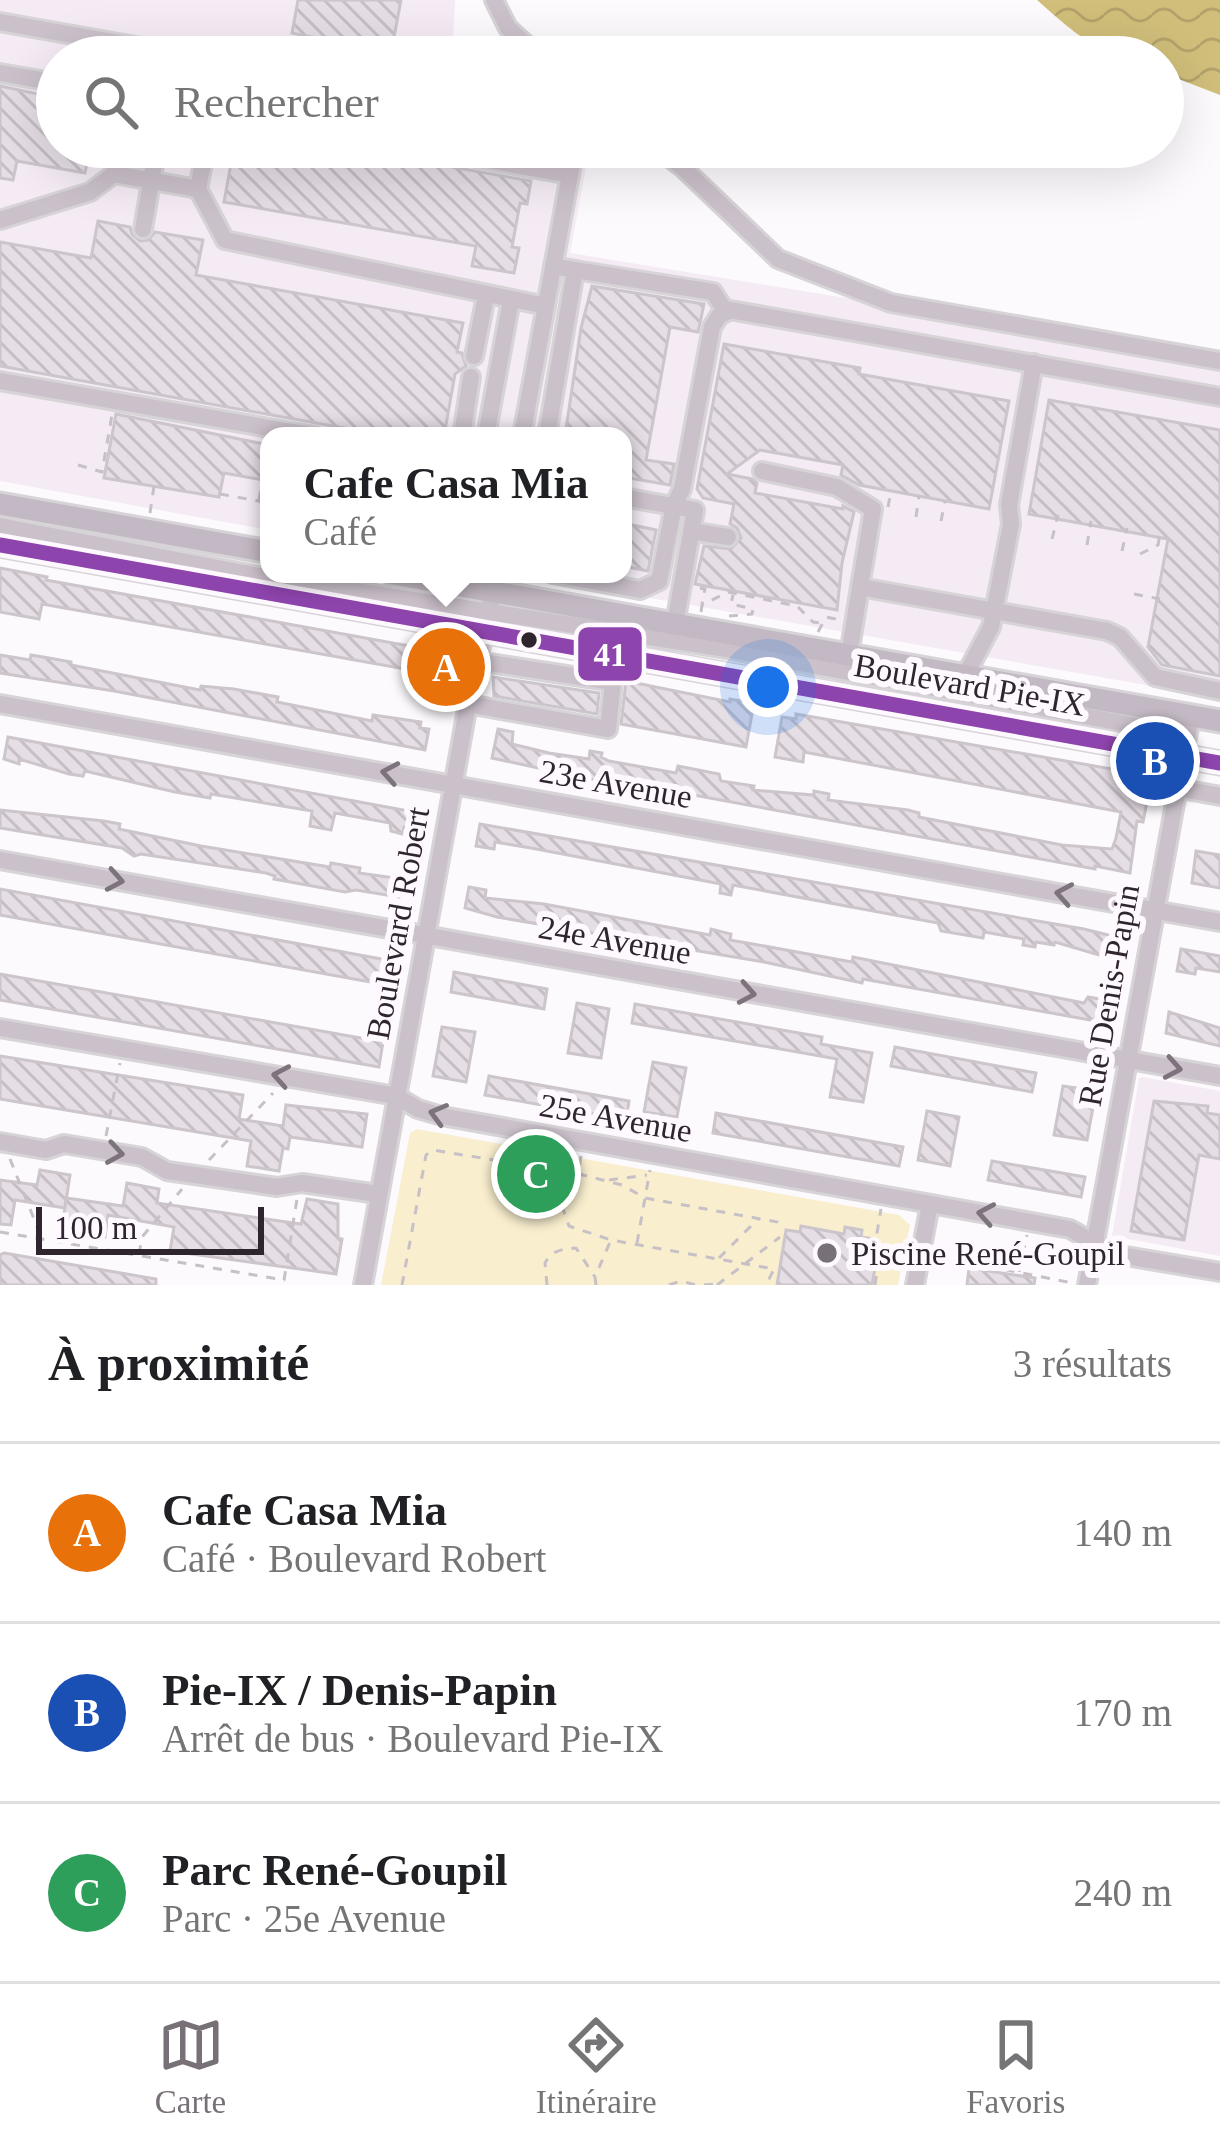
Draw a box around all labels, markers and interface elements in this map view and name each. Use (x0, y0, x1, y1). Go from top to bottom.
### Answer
search box (36, 36, 1184, 168)
icon: search (78, 69, 144, 135)
text: Rechercher (174, 77, 379, 127)
popup (260, 427, 632, 583)
text: Cafe Casa Mia (304, 458, 588, 508)
text: Café (304, 510, 377, 553)
pin: A (407, 622, 485, 712)
line badge: 41 (576, 625, 644, 683)
unlabelled marker (518, 629, 540, 651)
text: 41 (594, 637, 627, 673)
street label: Boulevard Pie-IX (852, 647, 1088, 723)
your location (738, 657, 798, 717)
pin: B (1116, 716, 1194, 806)
street label: 23e Avenue (537, 753, 695, 815)
one-way arrow (381, 761, 401, 786)
street label: Boulevard Robert (360, 804, 436, 1042)
one-way arrow (105, 866, 125, 892)
street label: Rue Denis-Papin (1072, 881, 1146, 1109)
one-way arrow (1054, 882, 1074, 908)
street label: 24e Avenue (536, 909, 694, 971)
one-way arrow (737, 979, 757, 1005)
one-way arrow (1162, 1055, 1182, 1080)
one-way arrow (271, 1065, 291, 1090)
street label: 25e Avenue (537, 1087, 695, 1149)
one-way arrow (428, 1103, 448, 1128)
pin: C (497, 1129, 575, 1219)
one-way arrow (105, 1139, 125, 1164)
scale bar (36, 1201, 264, 1254)
one-way arrow (977, 1202, 997, 1228)
text: 100 m (54, 1210, 137, 1246)
place label: Piscine René-Goupil (851, 1236, 1125, 1272)
marker: Piscine René-Goupil (814, 1240, 840, 1266)
text: À proximité (48, 1335, 309, 1391)
text: 3 résultats (1013, 1342, 1172, 1385)
text: Cafe Casa Mia (162, 1485, 447, 1535)
text: A (73, 1511, 101, 1554)
text: 140 m (1073, 1511, 1172, 1554)
text: Café · Boulevard Robert (162, 1537, 546, 1580)
text: Pie-IX / Denis-Papin (162, 1665, 557, 1715)
text: B (74, 1691, 100, 1734)
text: 170 m (1073, 1691, 1172, 1734)
text: Arrêt de bus · Boulevard Pie-IX (162, 1717, 663, 1760)
text: Parc René-Goupil (162, 1845, 507, 1895)
text: C (73, 1871, 101, 1914)
text: 240 m (1073, 1871, 1172, 1914)
text: Parc · 25e Avenue (162, 1897, 446, 1940)
tab: Carte (155, 2012, 226, 2121)
tab: Itinéraire (536, 2012, 657, 2121)
tab: Favoris (966, 2012, 1065, 2121)

